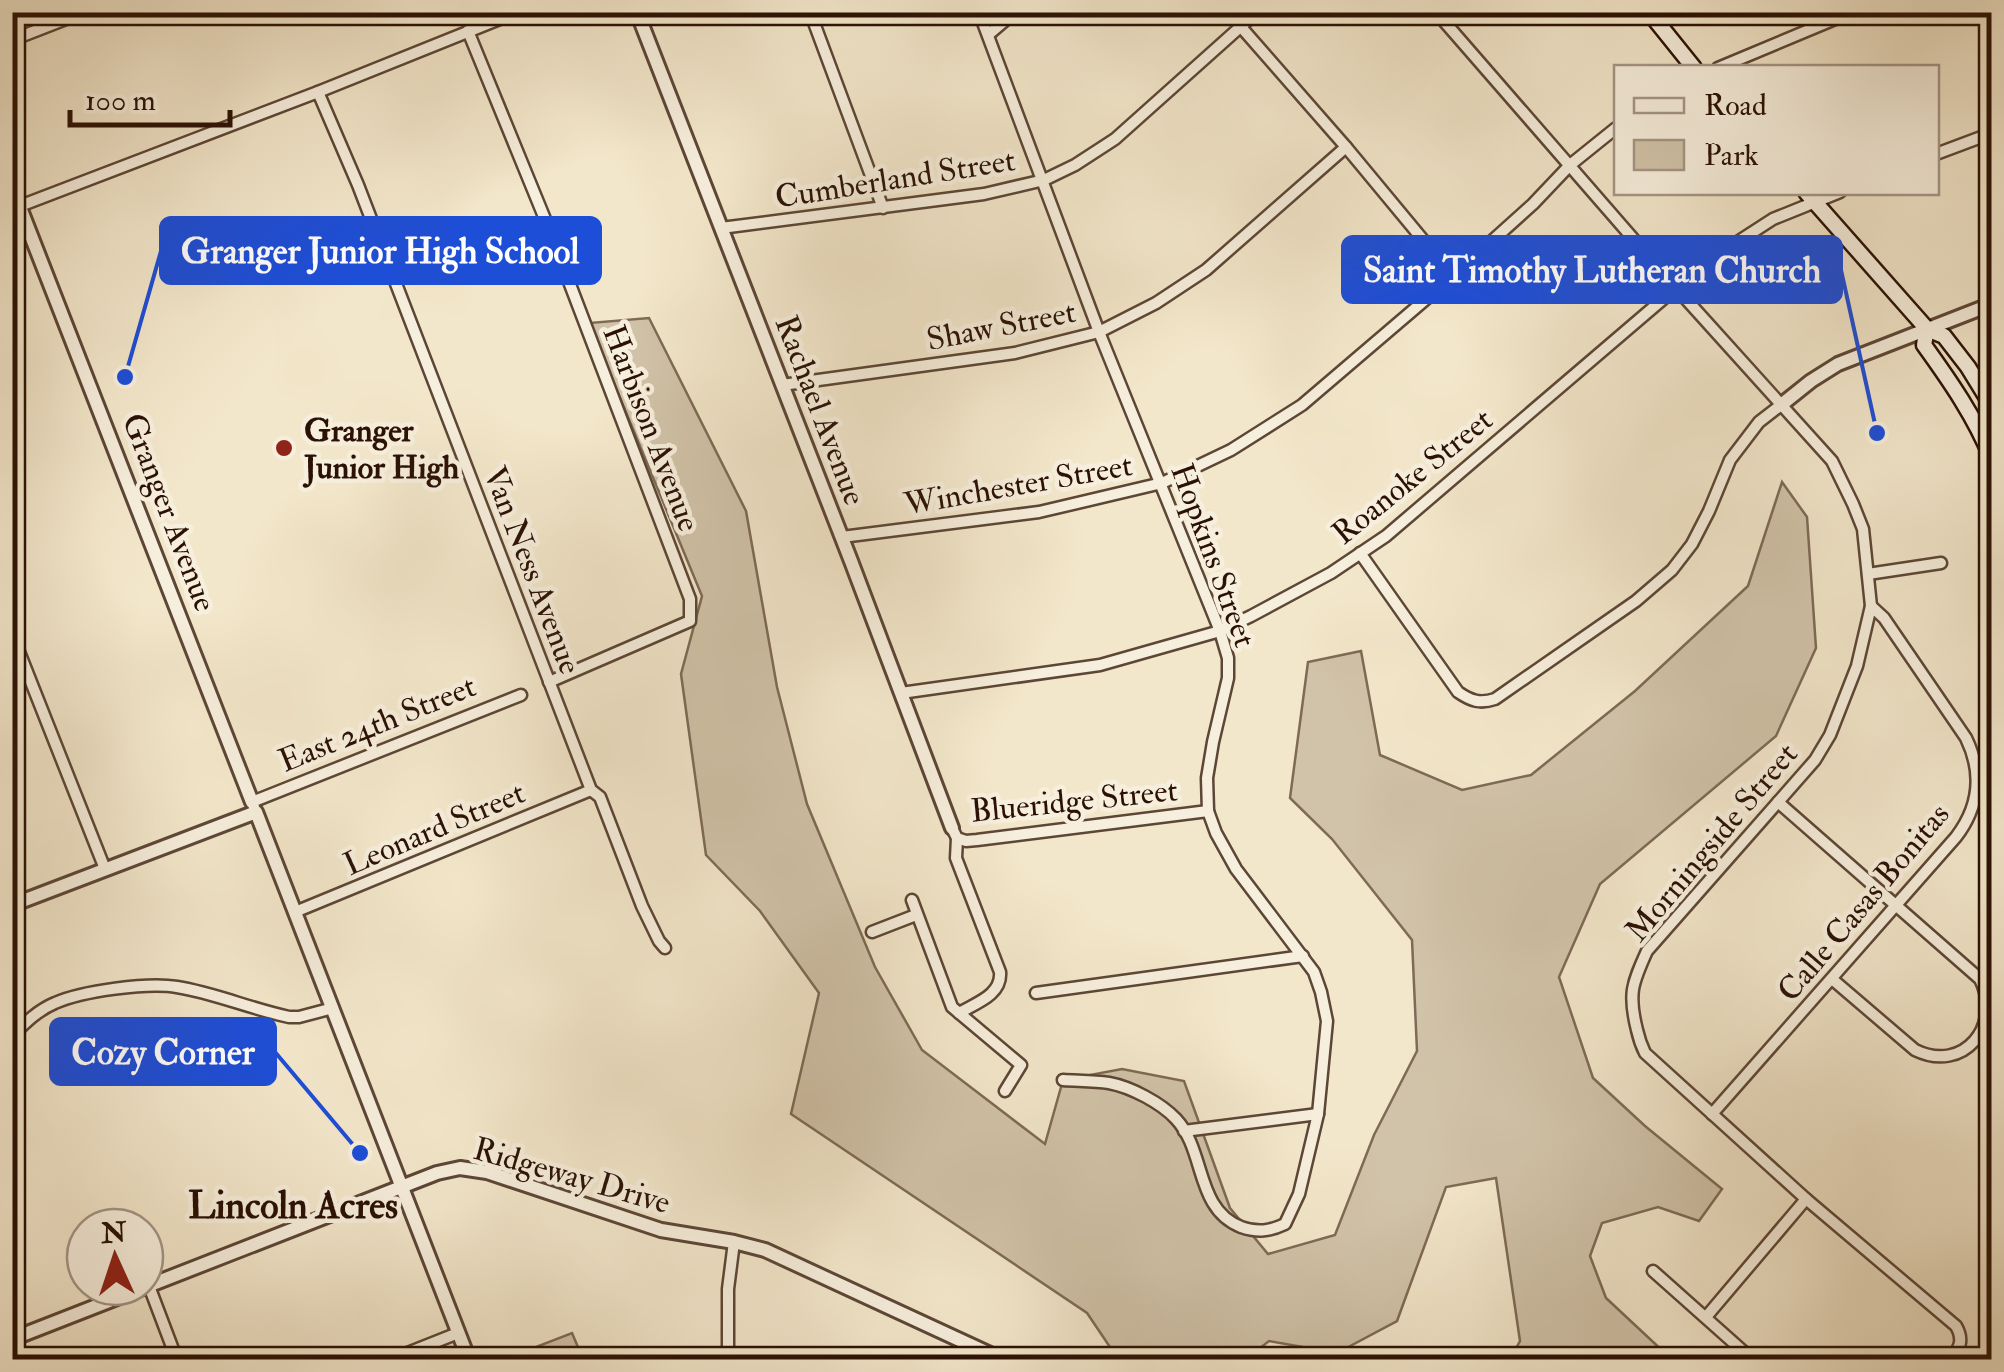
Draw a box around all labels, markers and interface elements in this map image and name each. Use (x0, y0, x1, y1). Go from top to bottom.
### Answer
scale bar (70, 65, 230, 127)
legend (1614, 65, 1939, 195)
text: 100 m (85, 82, 156, 119)
text: Road (1704, 87, 1767, 124)
text: Park (1704, 137, 1759, 174)
street label: Cumberland Street (772, 140, 1018, 218)
callout: Granger Junior High School (161, 218, 600, 283)
text: Granger Junior High School (181, 230, 580, 275)
callout: Saint Timothy Lutheran Church (1343, 237, 1841, 302)
text: Saint Timothy Lutheran Church (1363, 249, 1822, 294)
street label: Shaw Street (923, 292, 1079, 360)
street label: Rachael Avenue (766, 310, 875, 511)
street label: Harbison Avenue (593, 320, 709, 537)
street label: Roanoke Street (1324, 400, 1501, 554)
street label: Granger Avenue (113, 408, 225, 617)
place label: Granger Junior High (302, 411, 459, 488)
marker: Granger Junior High (273, 437, 295, 459)
street label: Winchester Street (900, 445, 1135, 525)
street label: Hopkins Street (1161, 458, 1265, 653)
street label: Van Ness Avenue (474, 461, 590, 680)
street label: East 24th Street (273, 666, 482, 782)
street label: Morningside Street (1617, 735, 1807, 950)
street label: Blueridge Street (969, 770, 1180, 832)
street label: Leonard Street (338, 773, 531, 885)
street label: Calle Casas Bonitas (1769, 795, 1958, 1010)
callout: Cozy Corner (51, 1019, 275, 1084)
text: Cozy Corner (71, 1031, 256, 1076)
street label: Ridgeway Drive (469, 1129, 675, 1223)
district label: Lincoln Acres (188, 1182, 398, 1230)
north arrow (65, 1207, 165, 1307)
text: N (99, 1215, 128, 1252)

